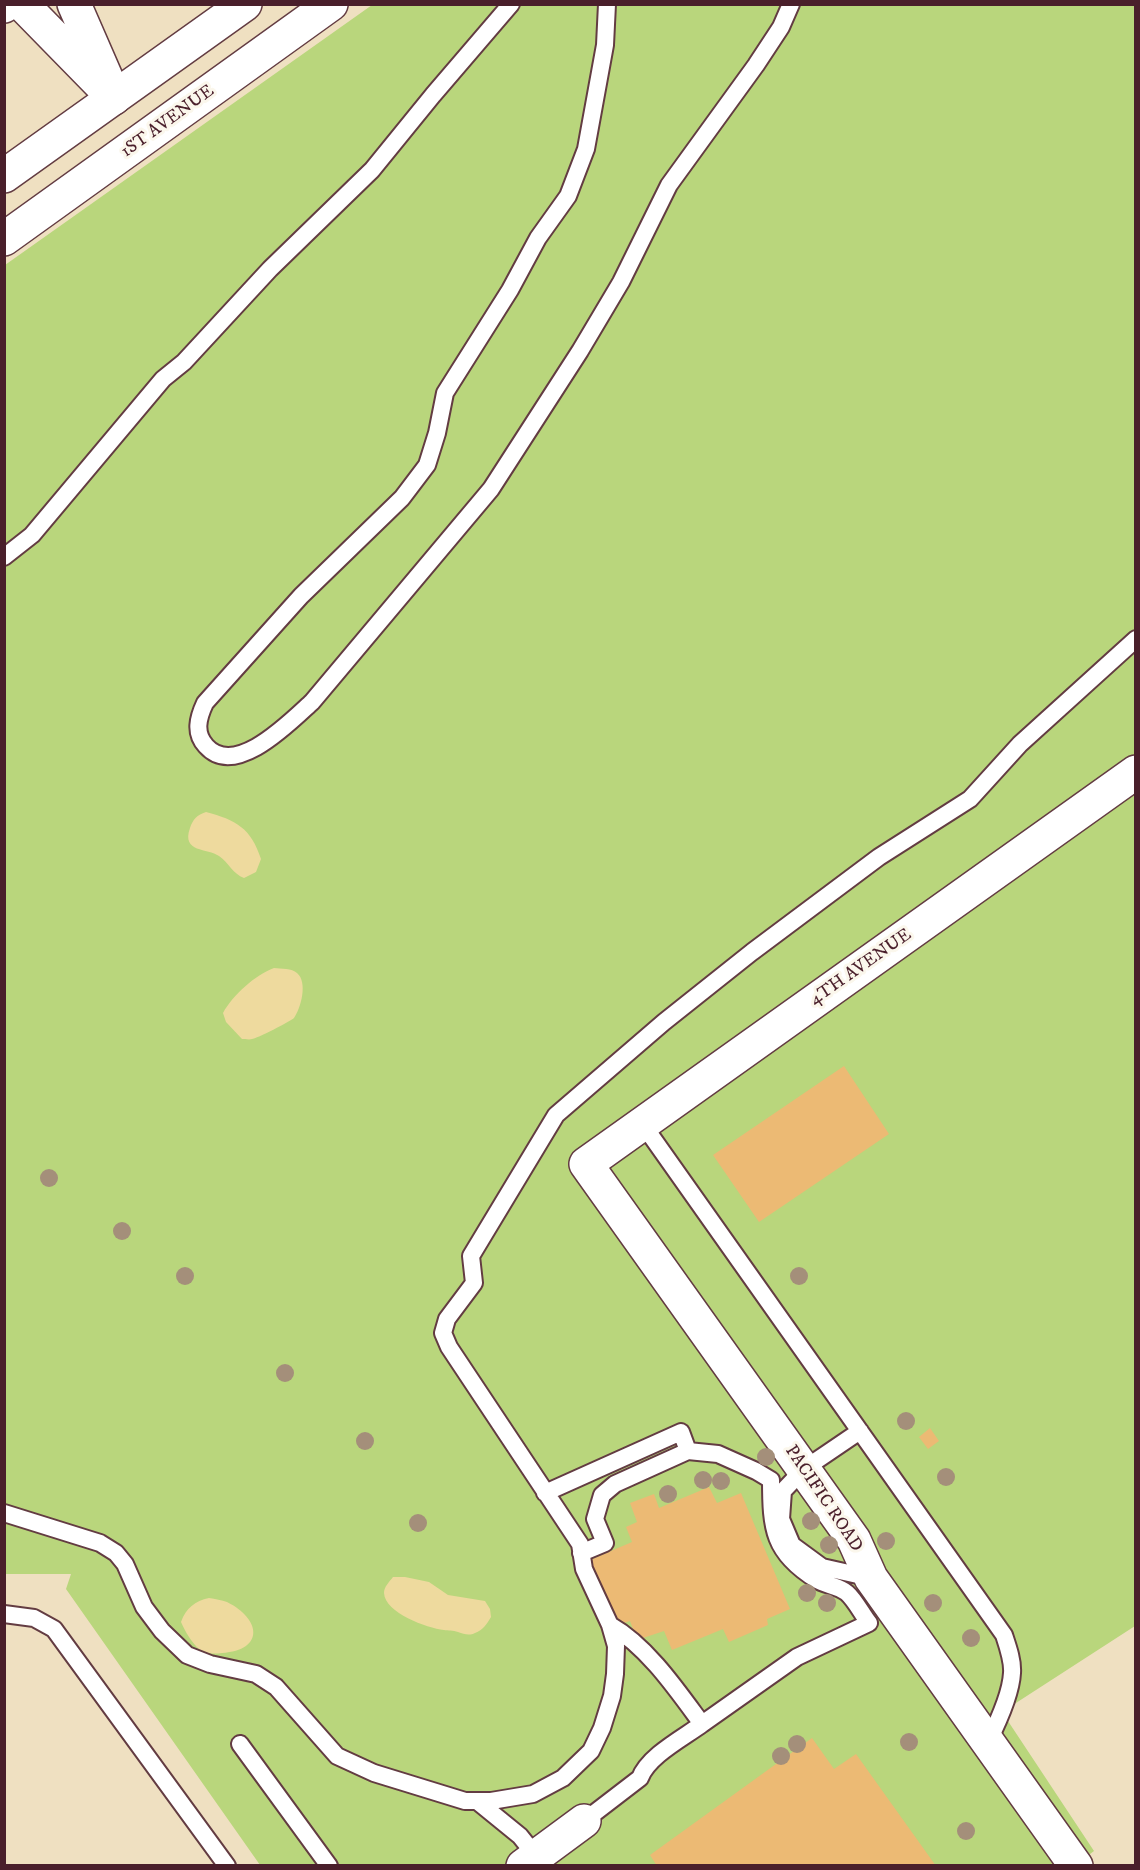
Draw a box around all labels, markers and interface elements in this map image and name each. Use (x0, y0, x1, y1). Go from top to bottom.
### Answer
street label: 1ST AVENUE (117, 81, 219, 163)
street label: 4TH AVENUE (806, 925, 916, 1011)
street label: PACIFIC ROAD (779, 1442, 867, 1556)

